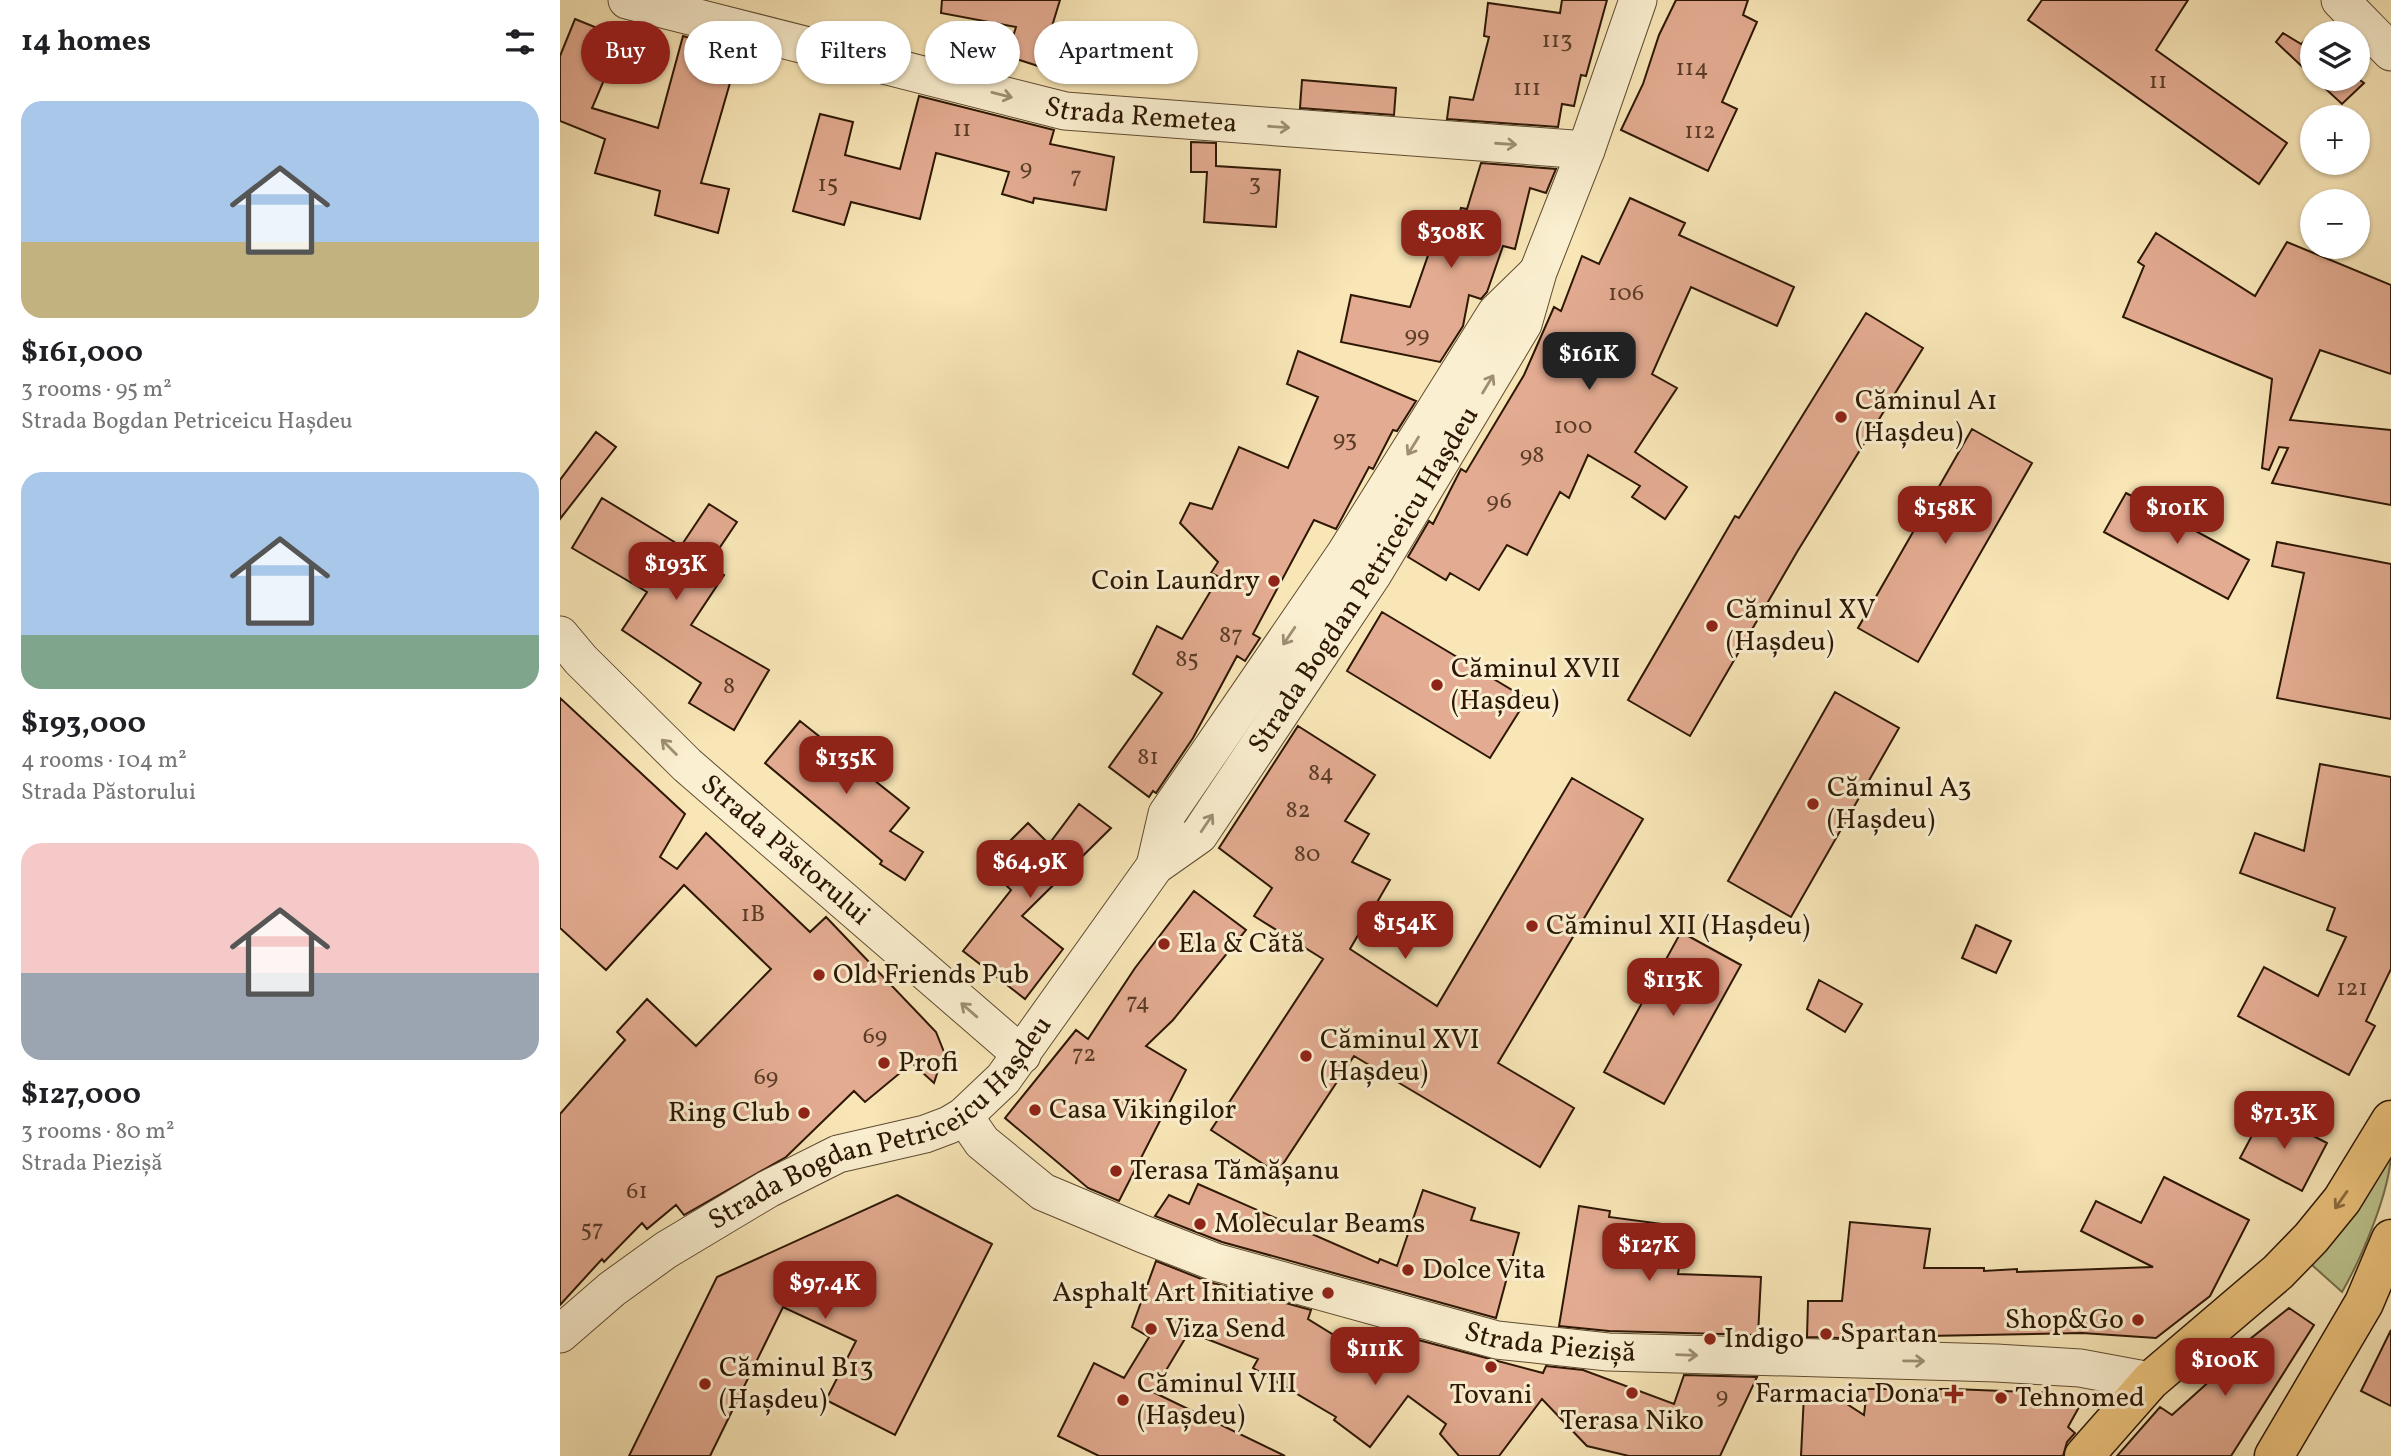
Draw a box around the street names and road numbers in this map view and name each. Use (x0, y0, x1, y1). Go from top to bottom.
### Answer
street label: Strada Remetea (1040, 87, 1239, 143)
street label: Strada Bogdan Petriceicu Hașdeu (1239, 399, 1489, 761)
street label: Strada Păstorului (692, 766, 879, 935)
street label: Strada Bogdan Petriceicu Hașdeu (701, 1008, 1062, 1240)
street label: Strada Piezișă (1460, 1312, 1636, 1372)

